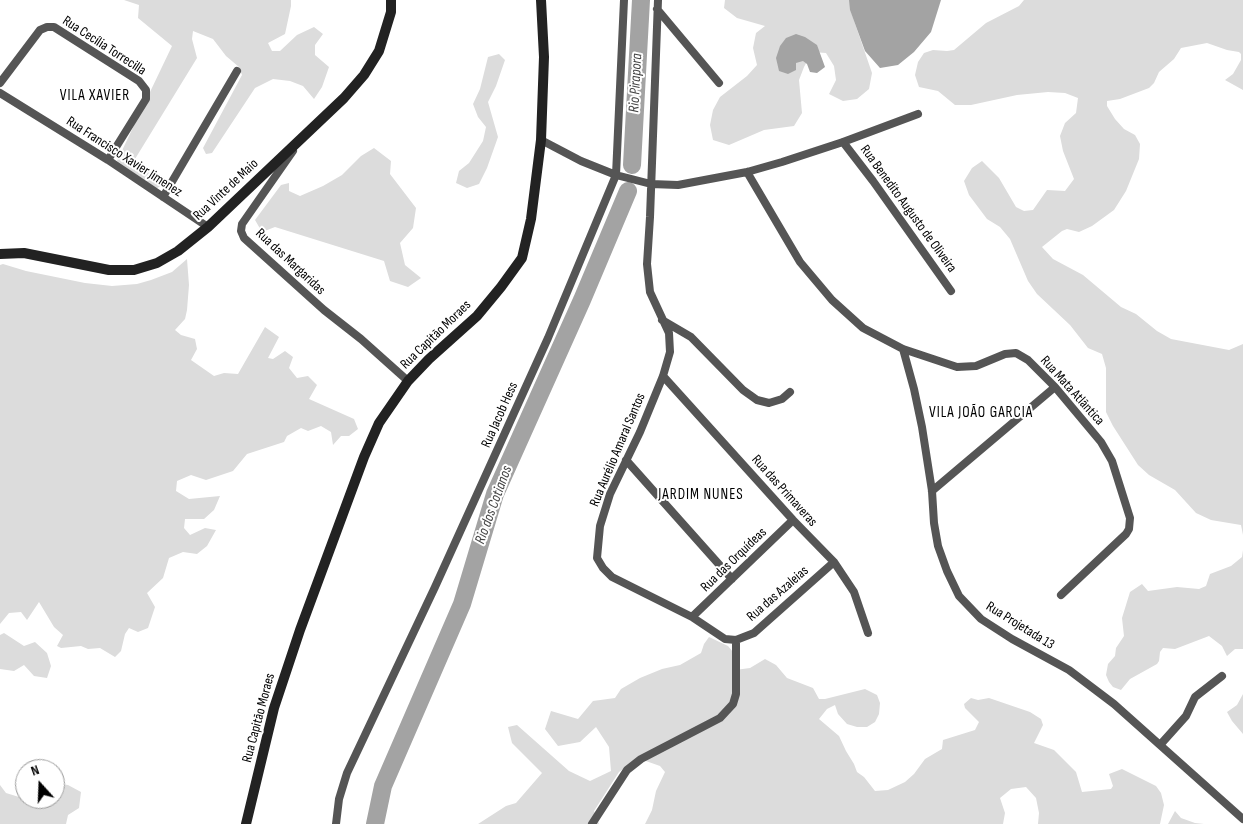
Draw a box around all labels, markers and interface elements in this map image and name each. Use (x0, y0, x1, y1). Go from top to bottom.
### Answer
street label: Rua Cecília Torrecilla (59, 13, 149, 79)
water label: Rio Pirapora (625, 53, 647, 113)
district label: VILA XAVIER (58, 87, 132, 105)
street label: Rua Francisco Xavier Jimenez (63, 113, 185, 201)
street label: Rua Benedito Augusto de Oliveira (856, 142, 960, 276)
street label: Rua Vinte de Maio (190, 156, 262, 224)
street label: Rua das Margaridas (252, 225, 328, 299)
street label: Rua Capitão Moraes (397, 297, 475, 373)
street label: Rua Mata Atlântica (1036, 353, 1108, 429)
street label: Rua Jacob Hess (478, 380, 522, 450)
street label: Rua Aurélio Amaral Santos (586, 391, 650, 509)
district label: VILA JOÃO GARCIA (927, 404, 1035, 422)
street label: Rua das Primaveras (748, 452, 820, 530)
water label: Rio dos Cotianos (472, 463, 516, 547)
district label: JARDIM NUNES (657, 486, 745, 504)
street label: Rua das Orquídeas (697, 524, 771, 596)
street label: Rua das Azaleias (744, 563, 812, 625)
street label: Rua Projetada 13 (983, 598, 1057, 654)
street label: Rua Capitão Moraes (239, 671, 279, 765)
north arrow (15, 759, 65, 809)
text: N (29, 761, 41, 780)

